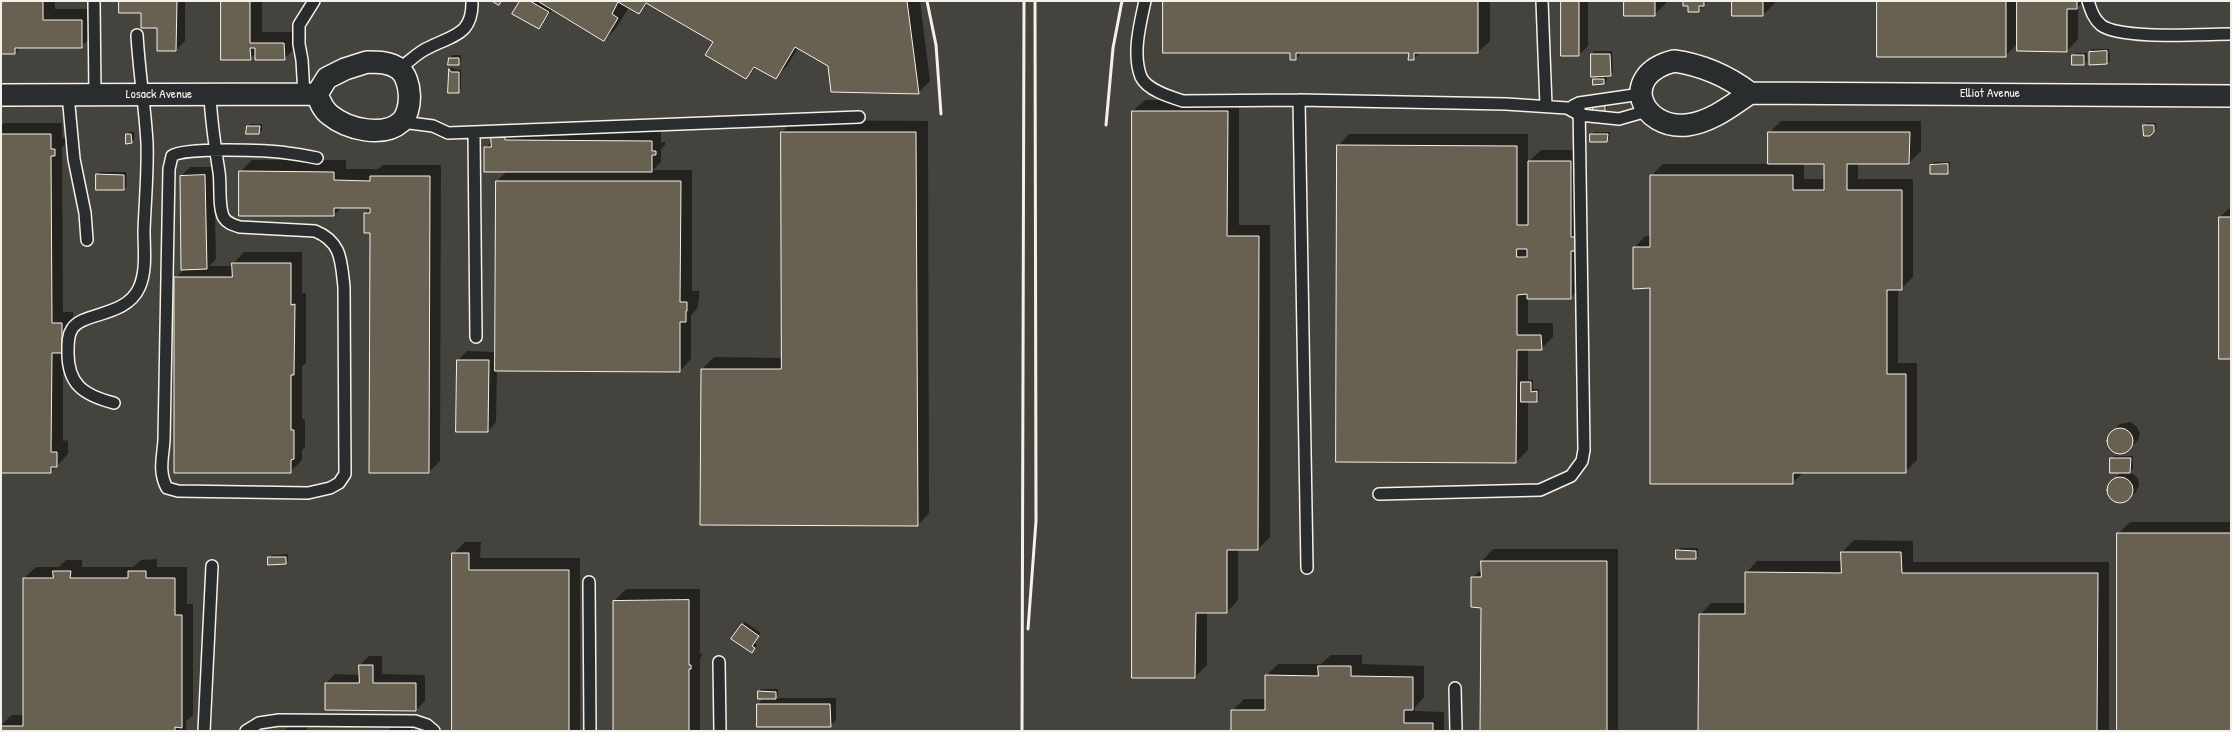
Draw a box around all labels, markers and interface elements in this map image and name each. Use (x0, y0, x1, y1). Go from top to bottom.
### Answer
street label: Elliot Avenue (1960, 86, 2020, 102)
street label: Losack Avenue (126, 87, 192, 103)

